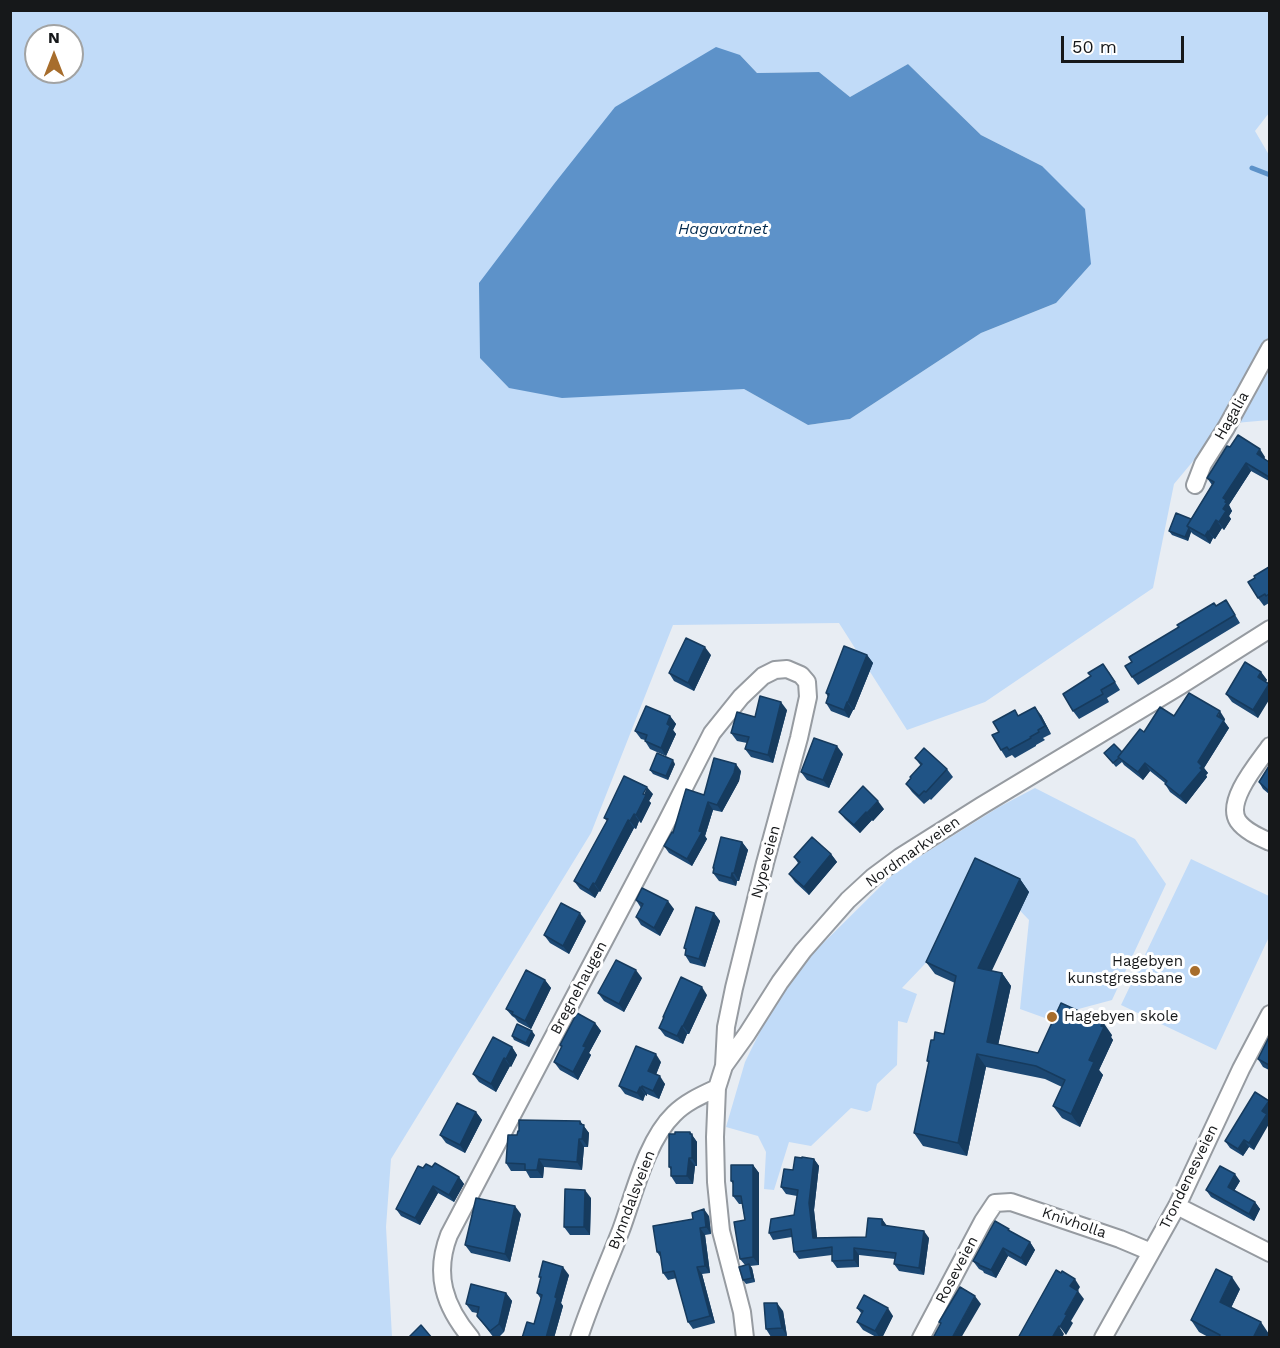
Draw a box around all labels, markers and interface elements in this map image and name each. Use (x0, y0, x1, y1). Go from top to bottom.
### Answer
north arrow (24, 24, 84, 84)
scale bar (1064, 24, 1187, 62)
text: N (48, 28, 60, 47)
text: 50 m (1072, 36, 1117, 57)
water label: Hagavatnet (678, 219, 768, 239)
street label: Hagalia (1211, 389, 1253, 443)
street label: Nordmarkveien (862, 813, 964, 891)
street label: Nypeveien (748, 823, 784, 901)
street label: Bregnehaugen (547, 938, 611, 1038)
place label: Hagebyen kunstgressbane (1068, 953, 1183, 988)
marker: Hagebyen kunstgressbane (1188, 964, 1202, 978)
place label: Hagebyen skole (1064, 1008, 1178, 1026)
marker: Hagebyen skole (1045, 1010, 1059, 1024)
street label: Trondenesveien (1156, 1122, 1222, 1232)
street label: Bynndalsveien (605, 1148, 659, 1252)
street label: Knivholla (1039, 1204, 1109, 1242)
street label: Roseveien (932, 1233, 982, 1307)

